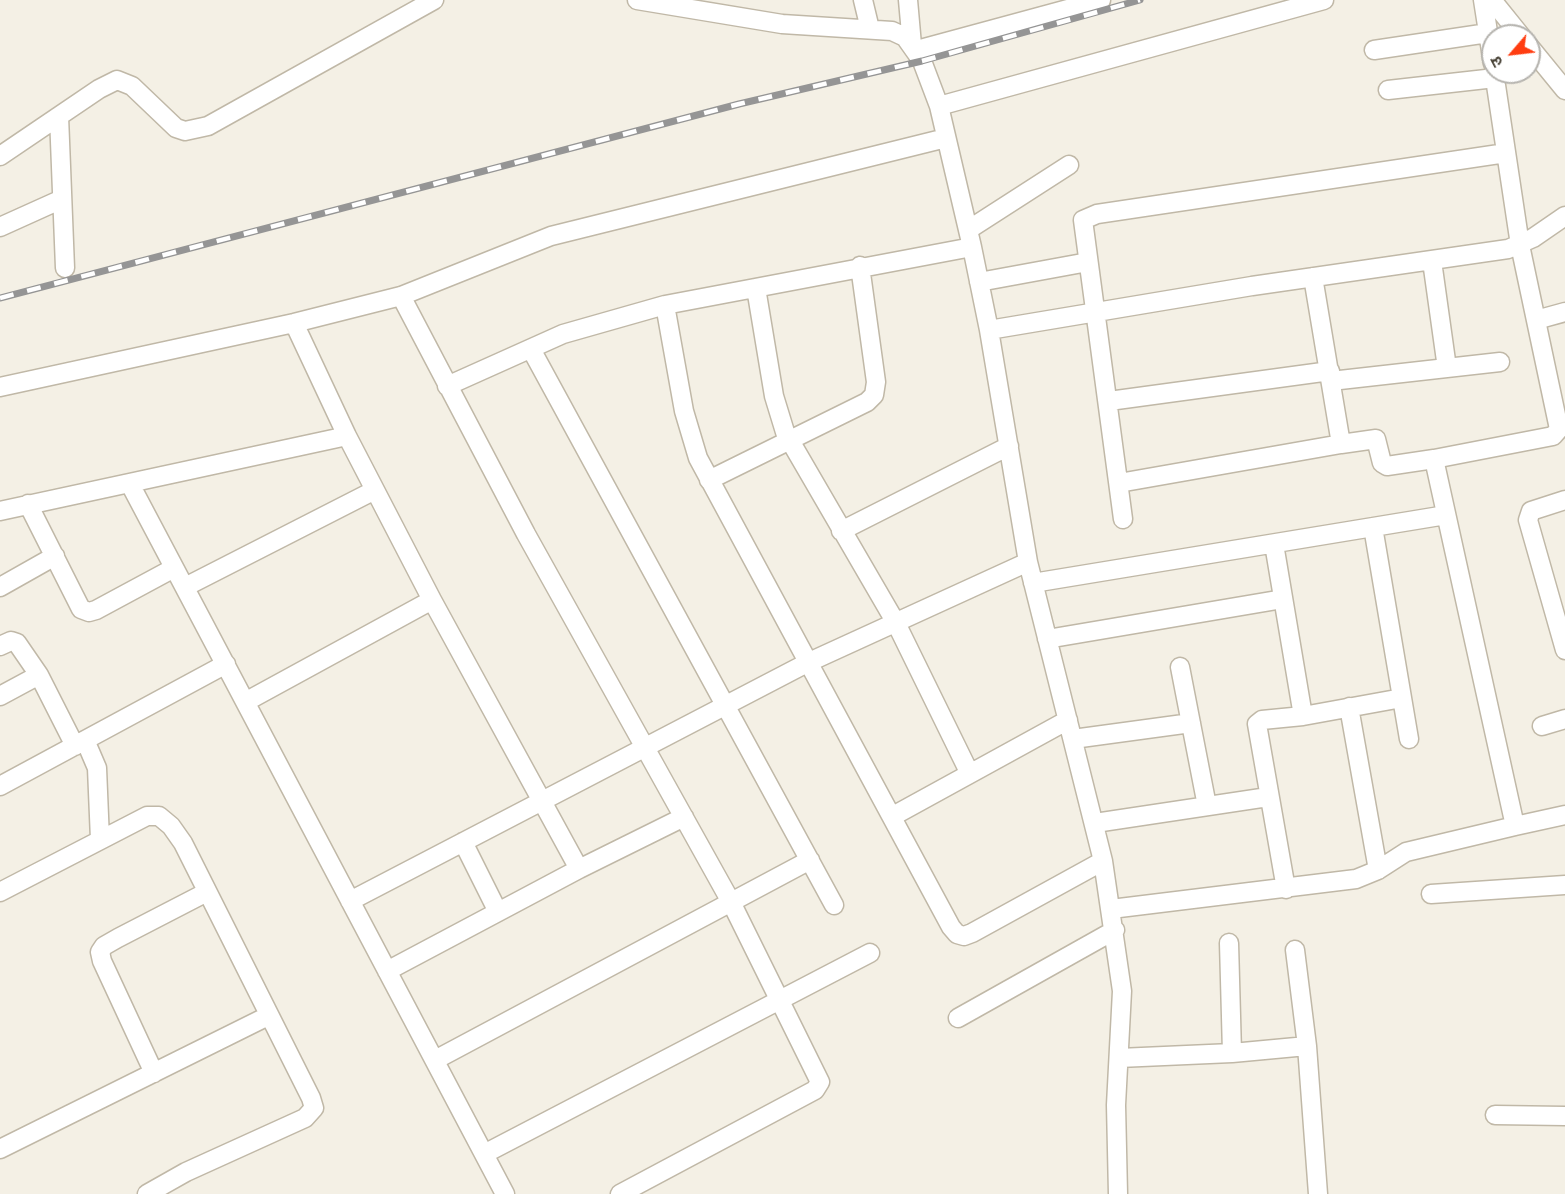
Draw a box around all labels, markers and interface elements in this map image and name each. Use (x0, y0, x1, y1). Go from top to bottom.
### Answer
north arrow (1481, 24, 1541, 84)
text: उ (1486, 53, 1507, 70)

